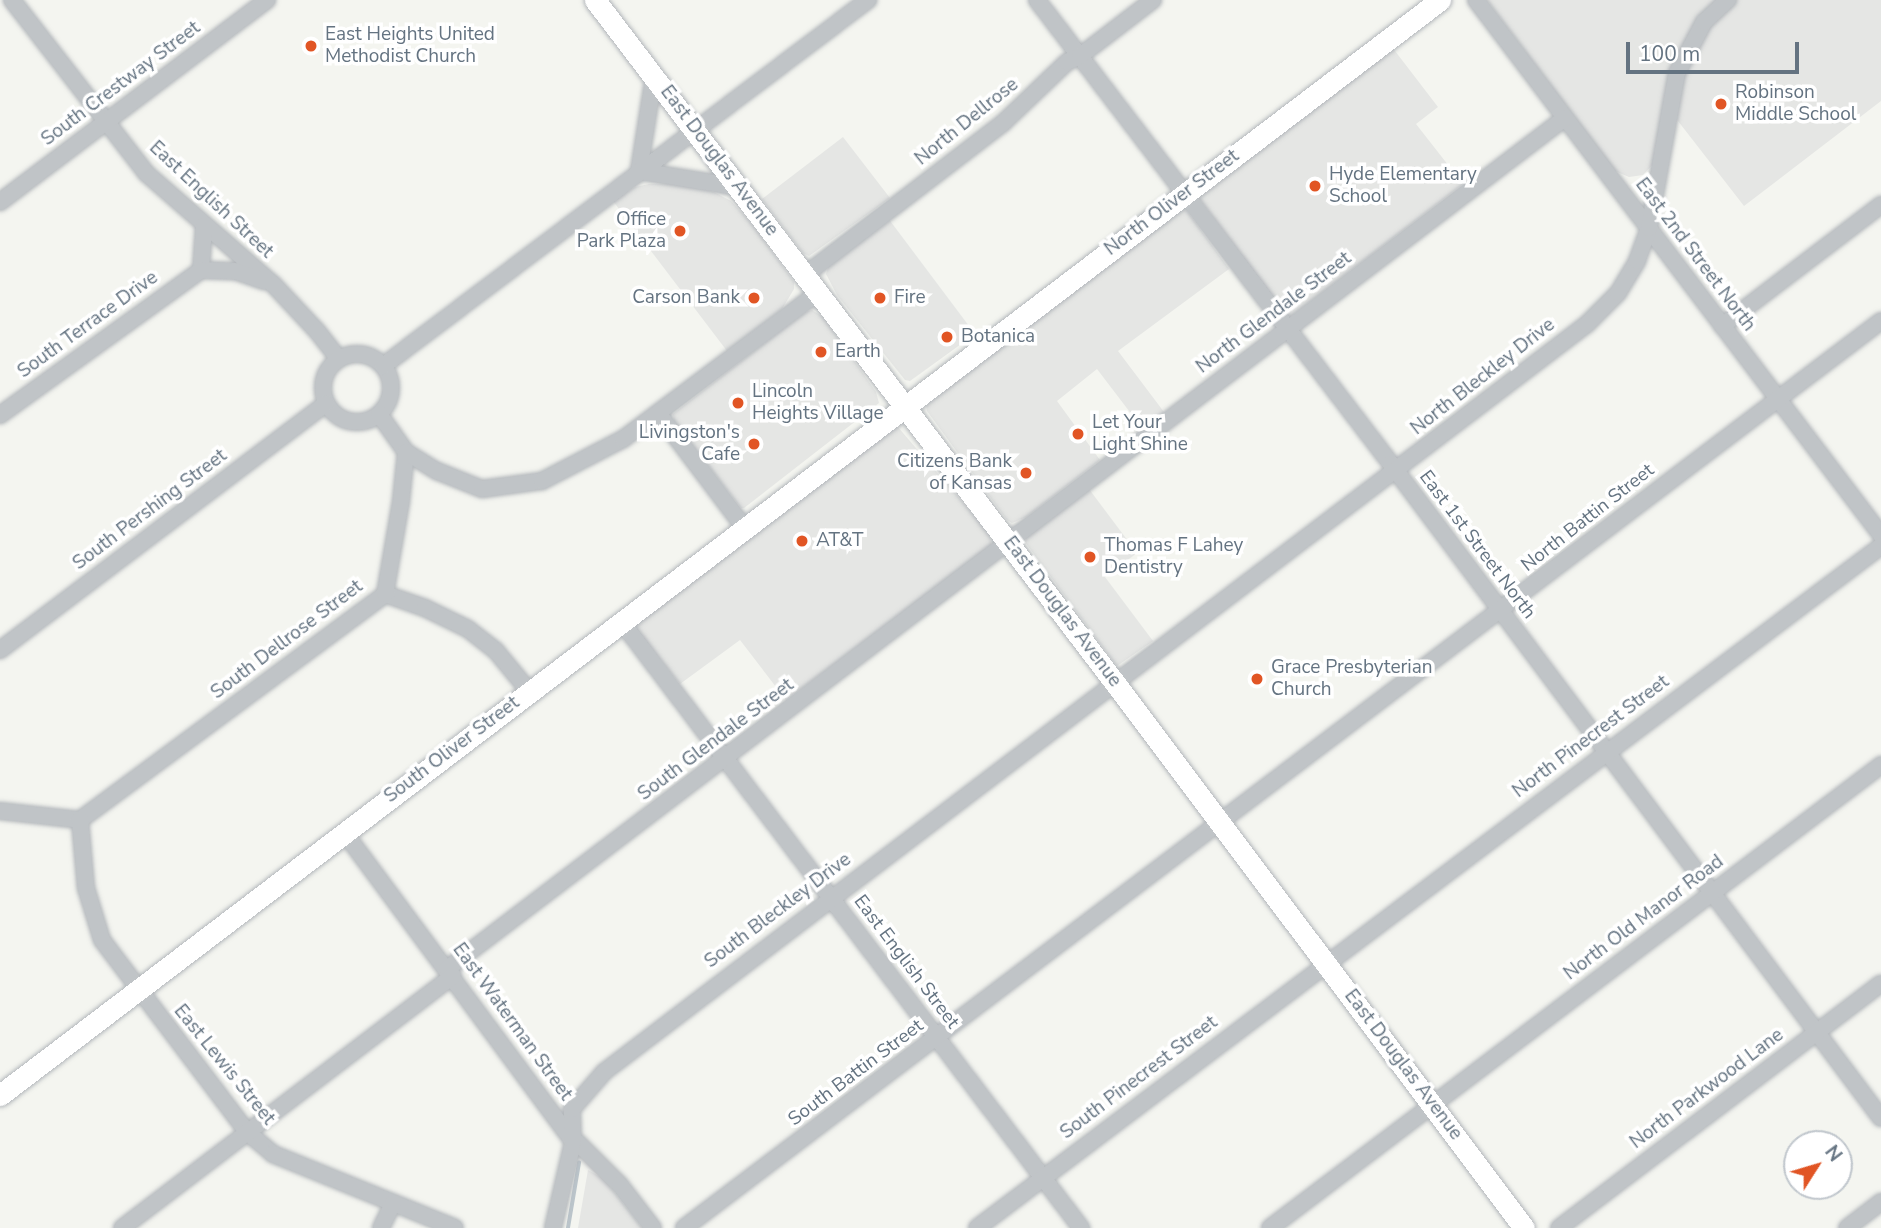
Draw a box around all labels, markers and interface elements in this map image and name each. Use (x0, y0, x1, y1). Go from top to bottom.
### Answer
street label: South Crestway Street (37, 17, 205, 151)
place label: East Heights United Methodist Church (325, 24, 495, 68)
scale bar (1629, 28, 1802, 72)
marker: East Heights United Methodist Church (303, 38, 319, 54)
text: 100 m (1639, 40, 1700, 68)
street label: North Dellrose (911, 73, 1023, 171)
street label: East Douglas Avenue (655, 81, 783, 241)
place label: Robinson Middle School (1735, 82, 1856, 126)
marker: Robinson Middle School (1713, 96, 1729, 112)
street label: East English Street (144, 137, 278, 263)
street label: North Oliver Street (1100, 145, 1244, 261)
place label: Hyde Elementary School (1329, 164, 1477, 208)
street label: East 2nd Street North (1630, 174, 1760, 336)
marker: Hyde Elementary School (1307, 178, 1323, 194)
place label: Office Park Plaza (577, 209, 666, 253)
marker: Office Park Plaza (672, 223, 688, 239)
street label: North Glendale Street (1192, 247, 1356, 379)
street label: South Terrace Drive (14, 267, 162, 383)
place label: Carson Bank (632, 287, 740, 309)
place label: Fire (894, 287, 926, 309)
marker: Carson Bank (746, 290, 762, 306)
marker: Fire (872, 290, 888, 306)
street label: North Bleckley Drive (1407, 314, 1559, 440)
place label: Botanica (961, 326, 1035, 348)
marker: Botanica (939, 329, 955, 345)
place label: Earth (835, 341, 881, 363)
marker: Earth (813, 344, 829, 360)
place label: Lincoln Heights Village (752, 381, 884, 425)
marker: Lincoln Heights Village (730, 395, 746, 411)
place label: Let Your Light Shine (1092, 412, 1188, 456)
place label: Livingston's Cafe (639, 422, 740, 466)
marker: Let Your Light Shine (1070, 426, 1086, 442)
marker: Livingston's Cafe (746, 436, 762, 452)
street label: South Pershing Street (69, 445, 231, 575)
place label: Citizens Bank of Kansas (897, 451, 1012, 495)
street label: North Battin Street (1517, 459, 1659, 577)
marker: Citizens Bank of Kansas (1018, 465, 1034, 481)
street label: East 1st Street North (1414, 466, 1540, 624)
place label: AT&T (816, 530, 863, 552)
street label: East Douglas Avenue (998, 532, 1126, 692)
marker: AT&T (794, 533, 810, 549)
place label: Thomas F Lahey Dentistry (1104, 535, 1243, 579)
marker: Thomas F Lahey Dentistry (1082, 549, 1098, 565)
street label: South Dellrose Street (207, 576, 367, 704)
place label: Grace Presbyterian Church (1271, 657, 1433, 701)
marker: Grace Presbyterian Church (1249, 671, 1265, 687)
street label: North Pinecrest Street (1508, 671, 1674, 803)
street label: South Glendale Street (634, 674, 798, 806)
street label: South Oliver Street (380, 692, 524, 808)
street label: South Bleckley Drive (700, 849, 856, 973)
street label: North Old Manor Road (1560, 851, 1728, 985)
street label: East English Street (848, 891, 964, 1033)
street label: East Waterman Street (447, 939, 577, 1105)
street label: East Douglas Avenue (1339, 985, 1467, 1145)
street label: East Lewis Street (169, 1000, 279, 1130)
street label: South Pinecrest Street (1056, 1012, 1222, 1144)
street label: South Battin Street (784, 1015, 928, 1131)
street label: North Parkwood Lane (1626, 1024, 1788, 1154)
north arrow (1783, 1130, 1853, 1200)
text: N (1819, 1140, 1848, 1167)

